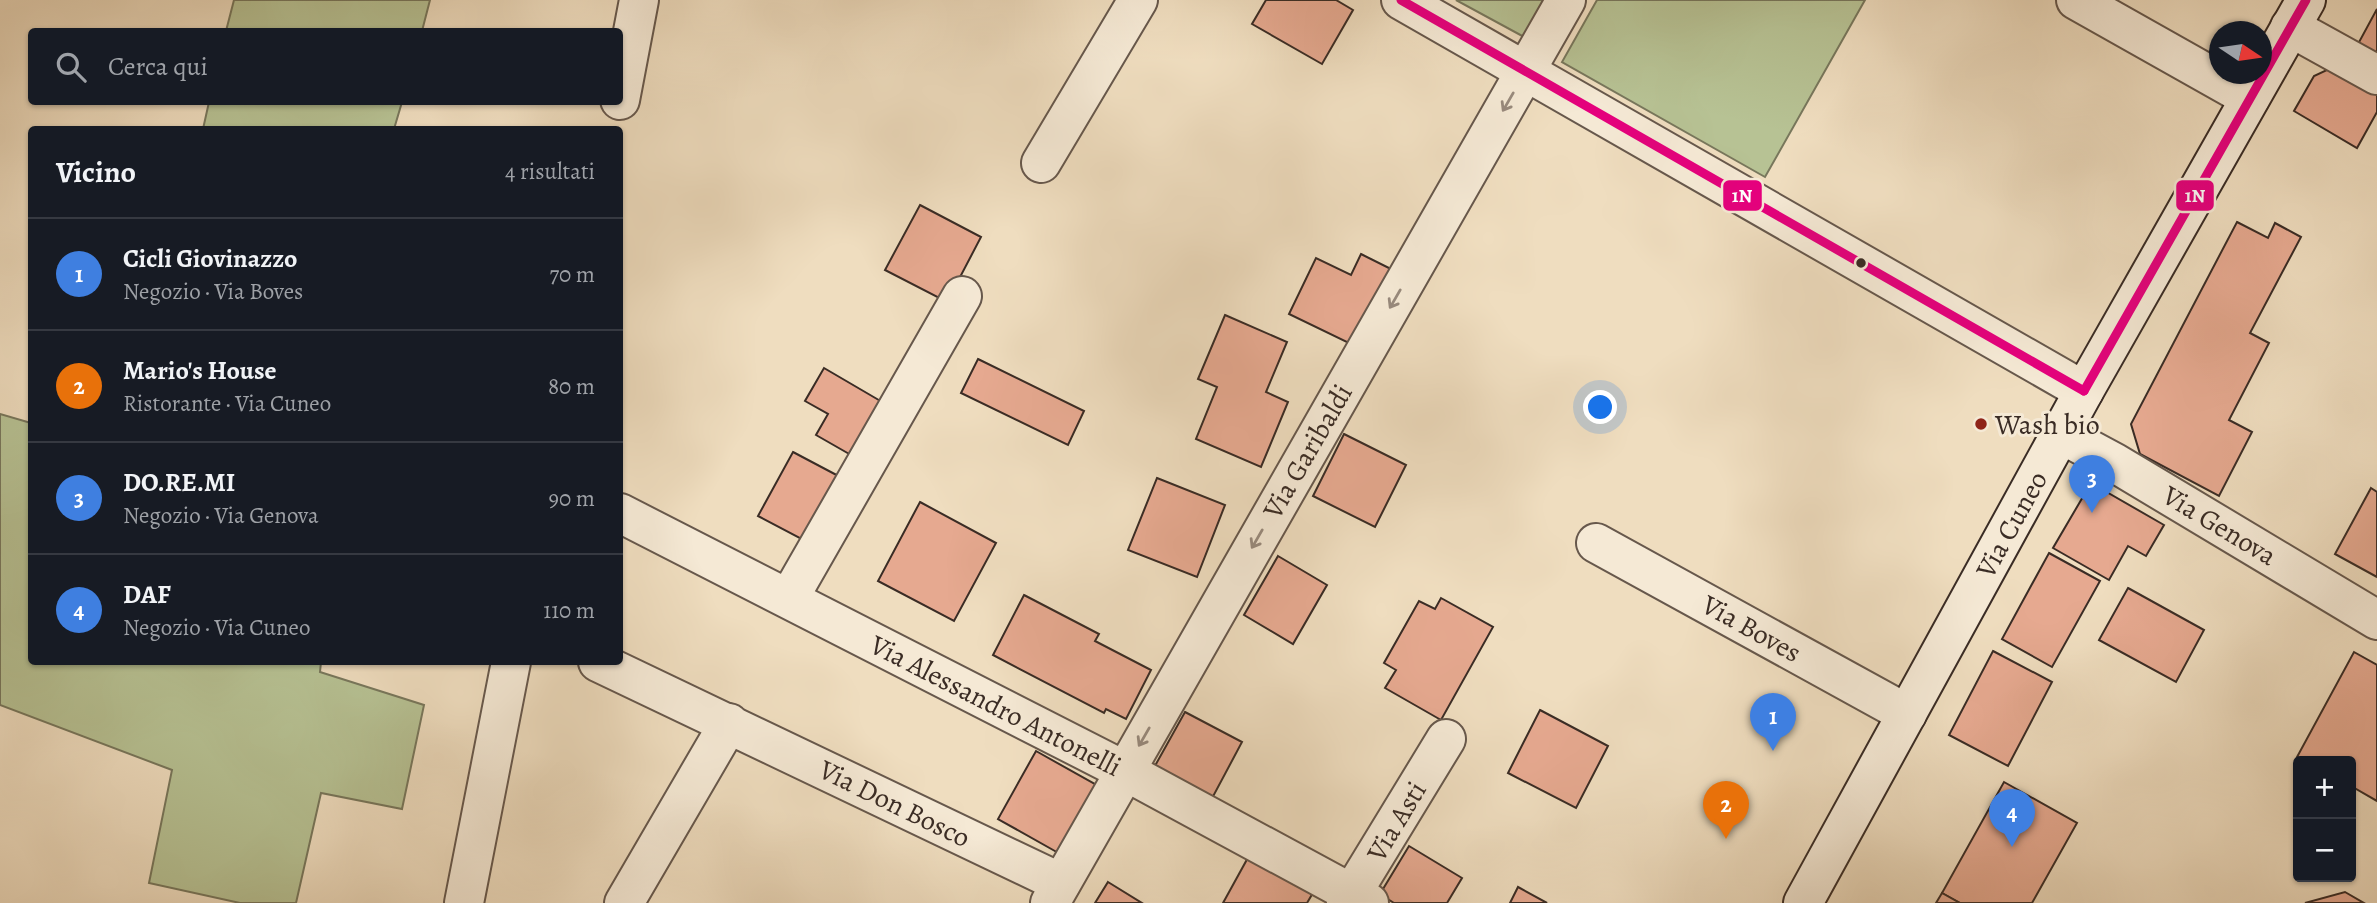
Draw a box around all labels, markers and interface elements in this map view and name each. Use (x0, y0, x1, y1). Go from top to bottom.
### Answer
north arrow (2209, 21, 2272, 84)
search box (28, 28, 623, 105)
icon: search (52, 48, 90, 86)
text: Cerca qui (108, 49, 208, 84)
one-way arrow (1501, 91, 1514, 112)
text: Vicino (56, 152, 136, 192)
text: 4 risultati (505, 156, 595, 187)
line badge: 1N (1722, 179, 1763, 212)
line badge: 1N (2175, 179, 2215, 212)
text: 1N (1732, 183, 1752, 209)
text: 1N (2185, 183, 2205, 209)
text: Cicli Giovinazzo (123, 241, 298, 276)
unlabelled marker (1854, 256, 1868, 270)
text: 1 (75, 259, 83, 290)
text: 70 m (549, 259, 595, 290)
text: Negozio · Via Boves (123, 276, 303, 307)
one-way arrow (1388, 289, 1402, 309)
text: Mario's House (123, 353, 277, 388)
text: 2 (73, 371, 85, 402)
text: 80 m (548, 371, 595, 402)
street label: Via Garibaldi (1254, 377, 1362, 527)
text: Ristorante · Via Cuneo (123, 388, 331, 419)
your location (1583, 390, 1617, 424)
place label: Wash bio (1994, 406, 2100, 444)
marker: Wash bio (1973, 416, 1989, 432)
pin: 3 (2069, 455, 2115, 513)
street label: Via Cuneo (1966, 464, 2057, 586)
text: DO.RE.MI (123, 465, 235, 500)
street label: Via Genova (2154, 476, 2284, 575)
text: 3 (74, 483, 84, 514)
text: 90 m (549, 483, 595, 514)
text: Negozio · Via Genova (123, 500, 319, 531)
one-way arrow (1250, 529, 1264, 549)
text: DAF (123, 577, 171, 612)
street label: Via Boves (1694, 586, 1808, 672)
text: 4 (74, 595, 84, 626)
text: 110 m (543, 595, 595, 626)
text: Negozio · Via Cuneo (123, 612, 310, 643)
street label: Via Alessandro Antonelli (863, 626, 1128, 786)
pin: 1 (1750, 693, 1796, 751)
one-way arrow (1137, 726, 1151, 746)
street label: Via Don Bosco (812, 750, 977, 857)
map controls (2293, 756, 2356, 882)
button: + (2293, 756, 2356, 819)
street label: Via Asti (1358, 774, 1436, 870)
pin: 2 (1703, 781, 1749, 839)
pin: 4 (1989, 789, 2035, 847)
button: − (2293, 819, 2356, 882)

